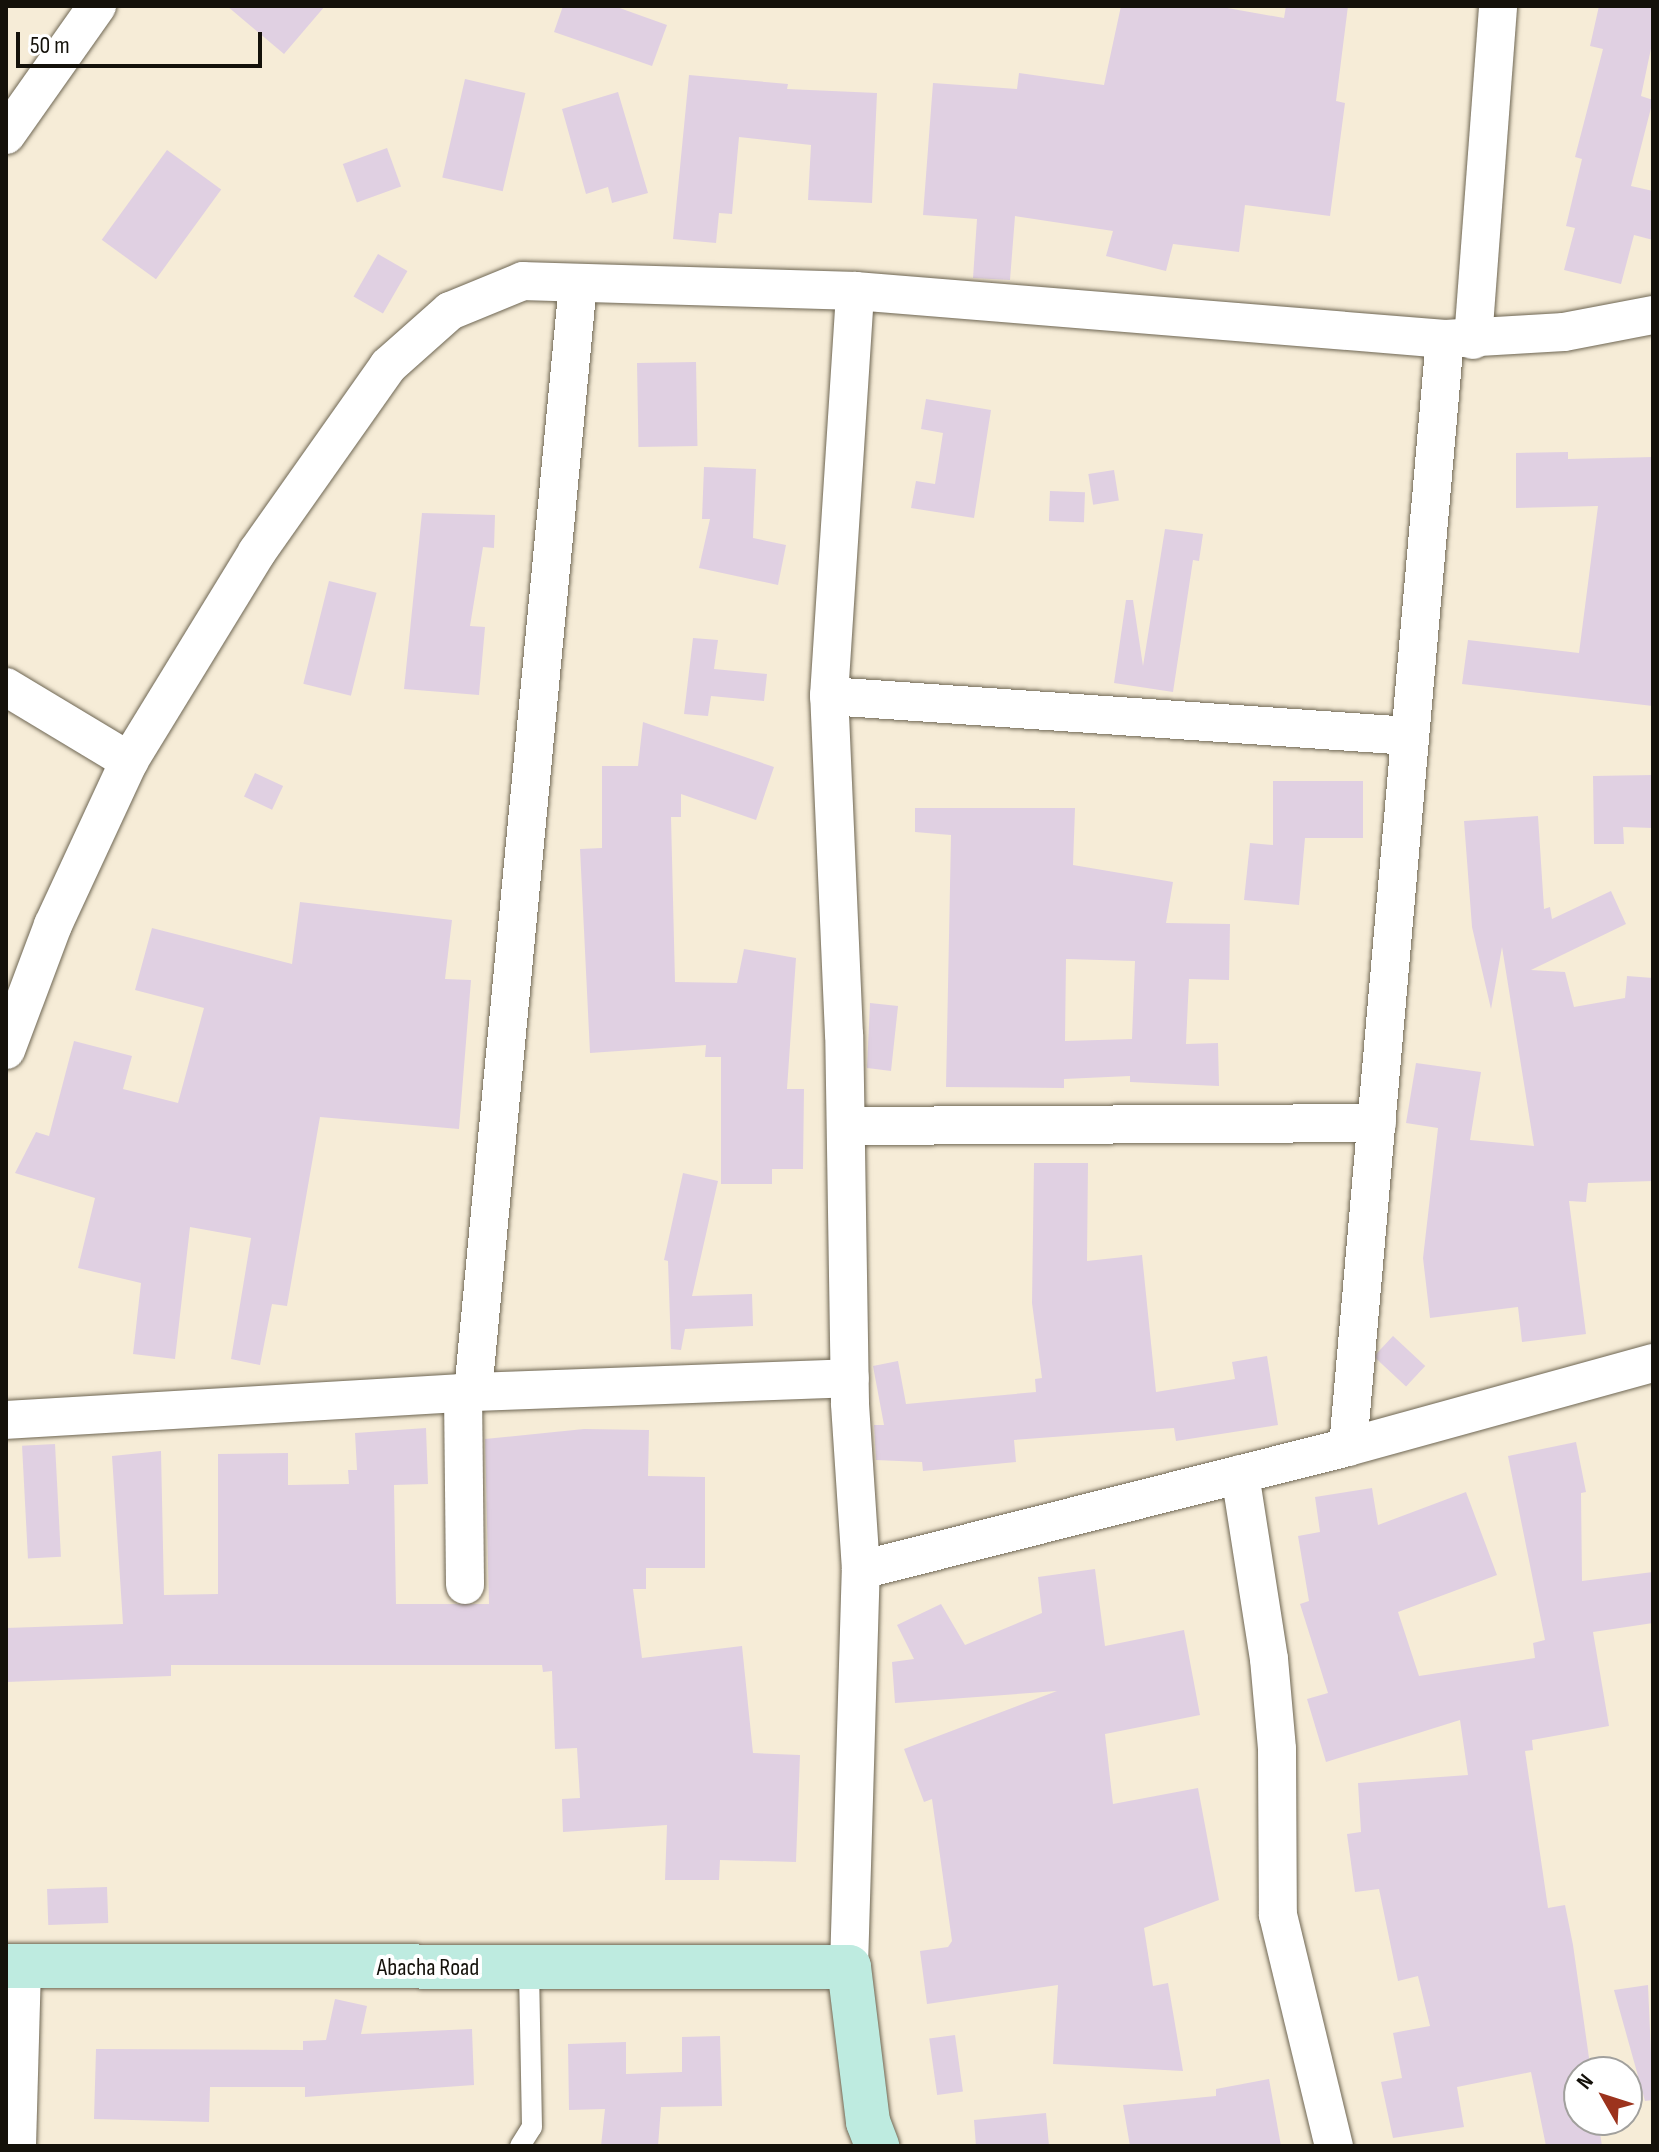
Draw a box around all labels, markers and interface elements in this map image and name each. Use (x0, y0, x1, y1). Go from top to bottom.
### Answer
scale bar (20, 16, 266, 66)
text: 50 m (30, 31, 70, 60)
street label: Abacha Road (377, 1954, 479, 1982)
north arrow (1563, 2056, 1643, 2136)
text: N (1571, 2069, 1600, 2095)

